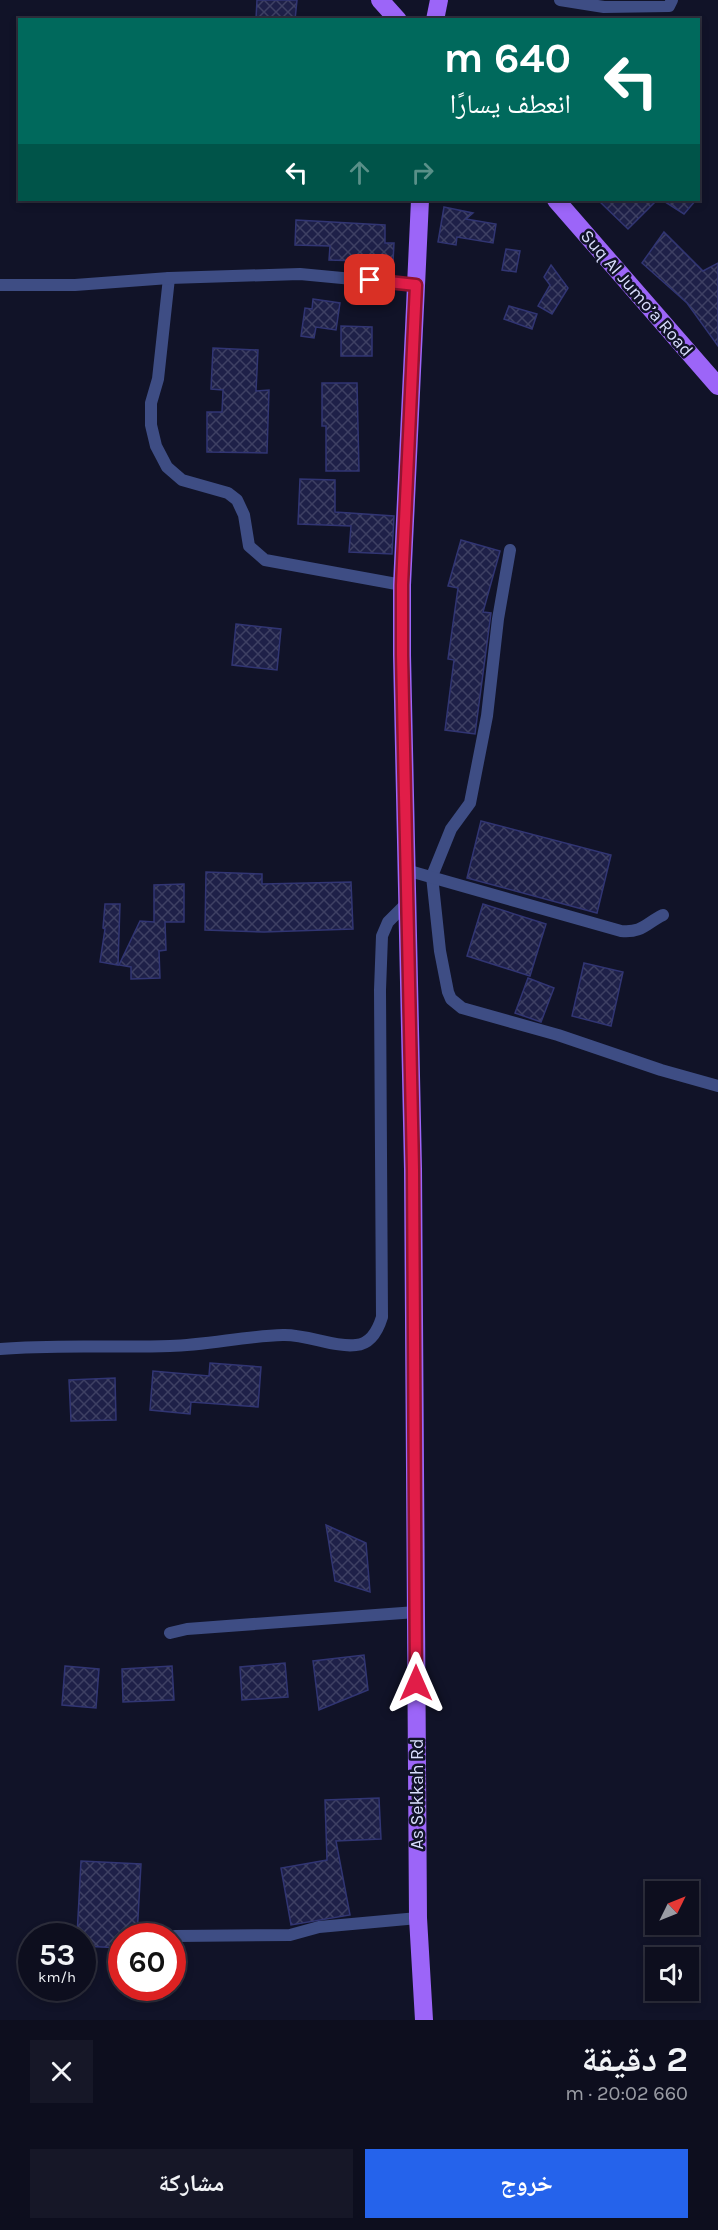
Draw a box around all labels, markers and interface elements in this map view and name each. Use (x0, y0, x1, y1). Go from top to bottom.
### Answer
text: 640 m (443, 33, 571, 83)
icon: left (592, 42, 670, 120)
text: انعطف يسارًا (450, 88, 571, 120)
icon: left (280, 156, 313, 189)
icon: ahead (343, 156, 376, 189)
icon: right (406, 156, 439, 189)
street label: Suq Al Jumo’a Road (576, 225, 698, 361)
pin (344, 254, 395, 305)
icon: arrive (353, 263, 386, 296)
position arrow (384, 1651, 448, 1715)
street label: As Sekkah Rd (406, 1738, 428, 1850)
north arrow (645, 1881, 699, 1935)
map controls (645, 1881, 699, 2001)
speed limit sign: 60 (108, 1923, 186, 2001)
text: 53 (39, 1937, 75, 1973)
button: sound (645, 1947, 699, 2001)
text: km/h (38, 1968, 76, 1986)
text: 2 دقيقة (582, 2038, 688, 2080)
button: close (30, 2040, 93, 2103)
text: 660 m · 20:02 (565, 2082, 688, 2105)
button: مشاركة (30, 2149, 353, 2218)
button: خروج (365, 2149, 688, 2218)

